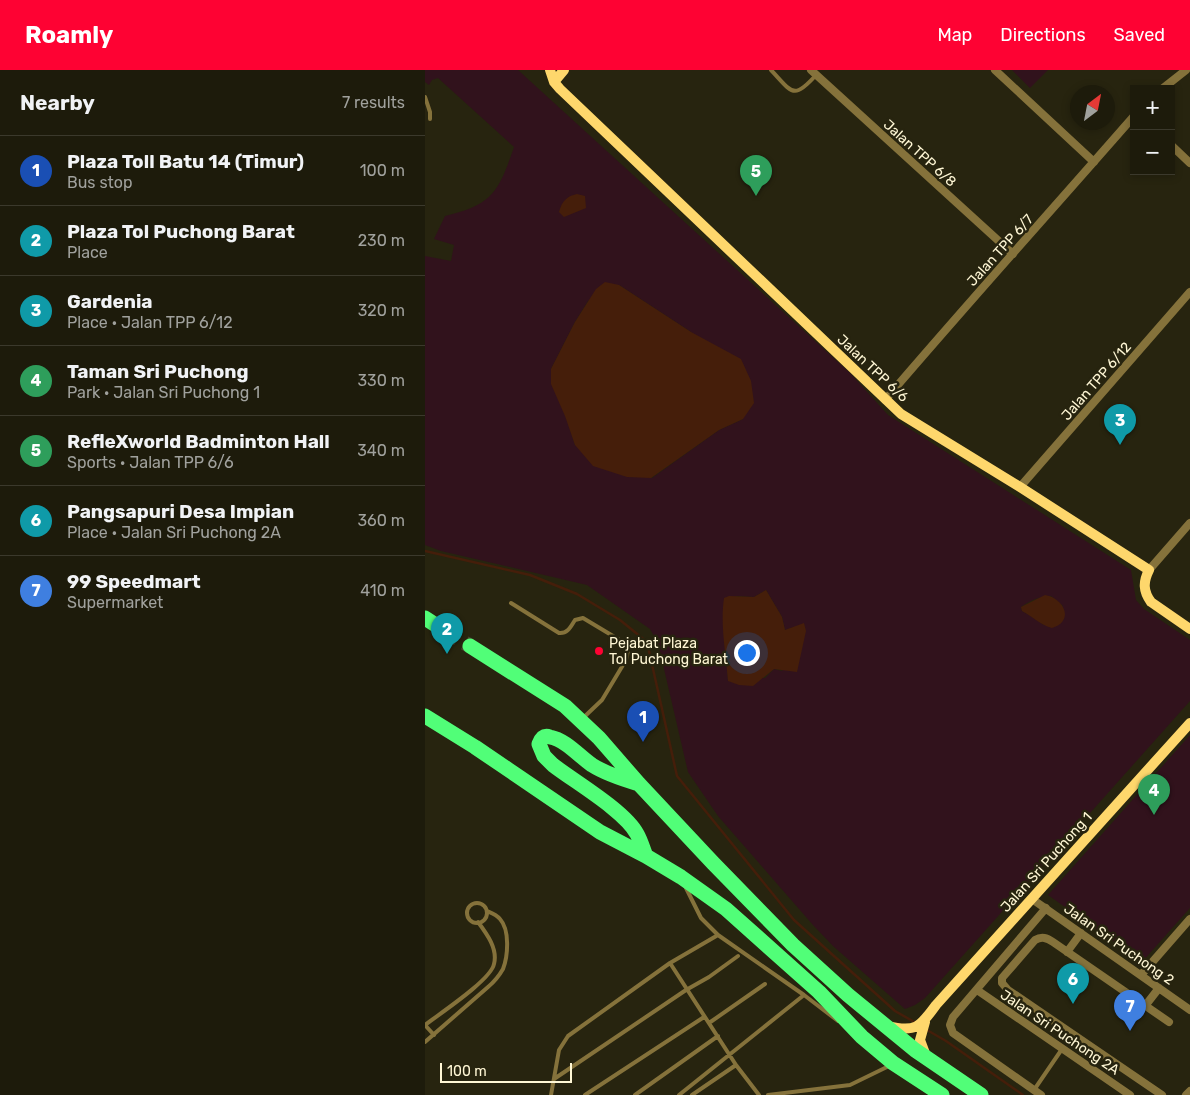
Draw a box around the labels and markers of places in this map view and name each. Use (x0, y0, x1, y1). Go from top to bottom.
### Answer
pin: 5 (740, 155, 772, 196)
pin: 3 (1104, 404, 1136, 445)
pin: 2 (431, 613, 463, 654)
place label: Pejabat Plaza Tol Puchong Barat (609, 635, 729, 668)
marker: Pejabat Plaza Tol Puchong Barat (593, 645, 605, 657)
pin: 1 (627, 701, 659, 742)
pin: 4 (1138, 774, 1170, 815)
pin: 6 (1057, 963, 1089, 1004)
pin: 7 (1114, 990, 1146, 1031)

